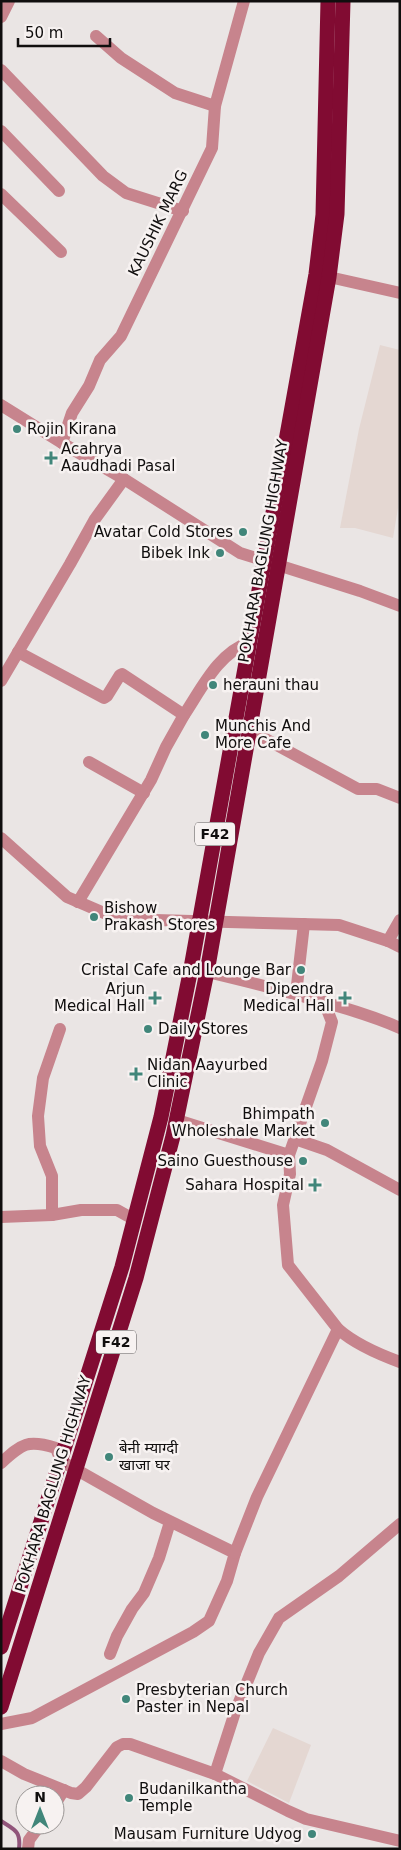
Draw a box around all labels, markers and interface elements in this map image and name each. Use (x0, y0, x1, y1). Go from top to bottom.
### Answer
scale bar (18, 15, 110, 47)
text: 50 m (25, 24, 63, 42)
street label: KAUSHIK MARG (125, 167, 191, 279)
place label: Rojin Kirana (27, 420, 117, 438)
marker: Rojin Kirana (11, 423, 23, 435)
street label: POKHARA BAGLUNG HIGHWAY (235, 437, 292, 664)
place label: Acahrya Aaudhadi Pasal (61, 440, 175, 475)
marker: Acahrya Aaudhadi Pasal (45, 452, 57, 464)
place label: Avatar Cold Stores (94, 523, 233, 541)
marker: Avatar Cold Stores (237, 526, 249, 538)
place label: Bibek Ink (141, 544, 210, 562)
marker: Bibek Ink (214, 547, 226, 559)
place label: herauni thau (223, 676, 319, 694)
marker: herauni thau (207, 679, 219, 691)
place label: Munchis And More Cafe (215, 717, 311, 752)
marker: Munchis And More Cafe (199, 729, 211, 741)
road number: F42 (195, 822, 235, 846)
place label: Bishow Prakash Stores (104, 899, 215, 934)
marker: Bishow Prakash Stores (88, 911, 100, 923)
place label: Cristal Cafe and Lounge Bar (81, 961, 292, 979)
marker: Cristal Cafe and Lounge Bar (295, 964, 307, 976)
place label: Arjun Medical Hall (54, 980, 145, 1015)
place label: Dipendra Medical Hall (243, 980, 334, 1015)
marker: Dipendra Medical Hall (338, 991, 352, 1005)
marker: Arjun Medical Hall (149, 992, 161, 1004)
place label: Daily Stores (158, 1020, 248, 1038)
marker: Daily Stores (142, 1023, 154, 1035)
place label: Nidan Aayurbed Clinic (147, 1056, 268, 1091)
marker: Nidan Aayurbed Clinic (129, 1067, 143, 1081)
place label: Bhimpath Wholeshale Market (172, 1105, 315, 1140)
marker: Bhimpath Wholeshale Market (319, 1117, 331, 1129)
place label: Saino Guesthouse (157, 1152, 293, 1170)
marker: Saino Guesthouse (297, 1155, 309, 1167)
place label: Sahara Hospital (185, 1176, 304, 1194)
marker: Sahara Hospital (308, 1178, 322, 1192)
road number: F42 (96, 1330, 136, 1354)
street label: POKHARA BAGLUNG HIGHWAY (11, 1372, 95, 1595)
place label: बेनी म्याग्दी खाजा घर (119, 1439, 179, 1474)
marker: बेनी म्याग्दी खाजा घर (103, 1451, 115, 1463)
place label: Presbyterian Church Paster in Nepal (136, 1681, 288, 1716)
marker: Presbyterian Church Paster in Nepal (120, 1693, 132, 1705)
place label: Budanilkantha Temple (138, 1780, 247, 1815)
north arrow (15, 1785, 65, 1835)
text: N (34, 1789, 46, 1805)
marker: Budanilkantha Temple (123, 1792, 135, 1804)
place label: Mausam Furniture Udyog (114, 1825, 302, 1843)
marker: Mausam Furniture Udyog (306, 1828, 318, 1840)

